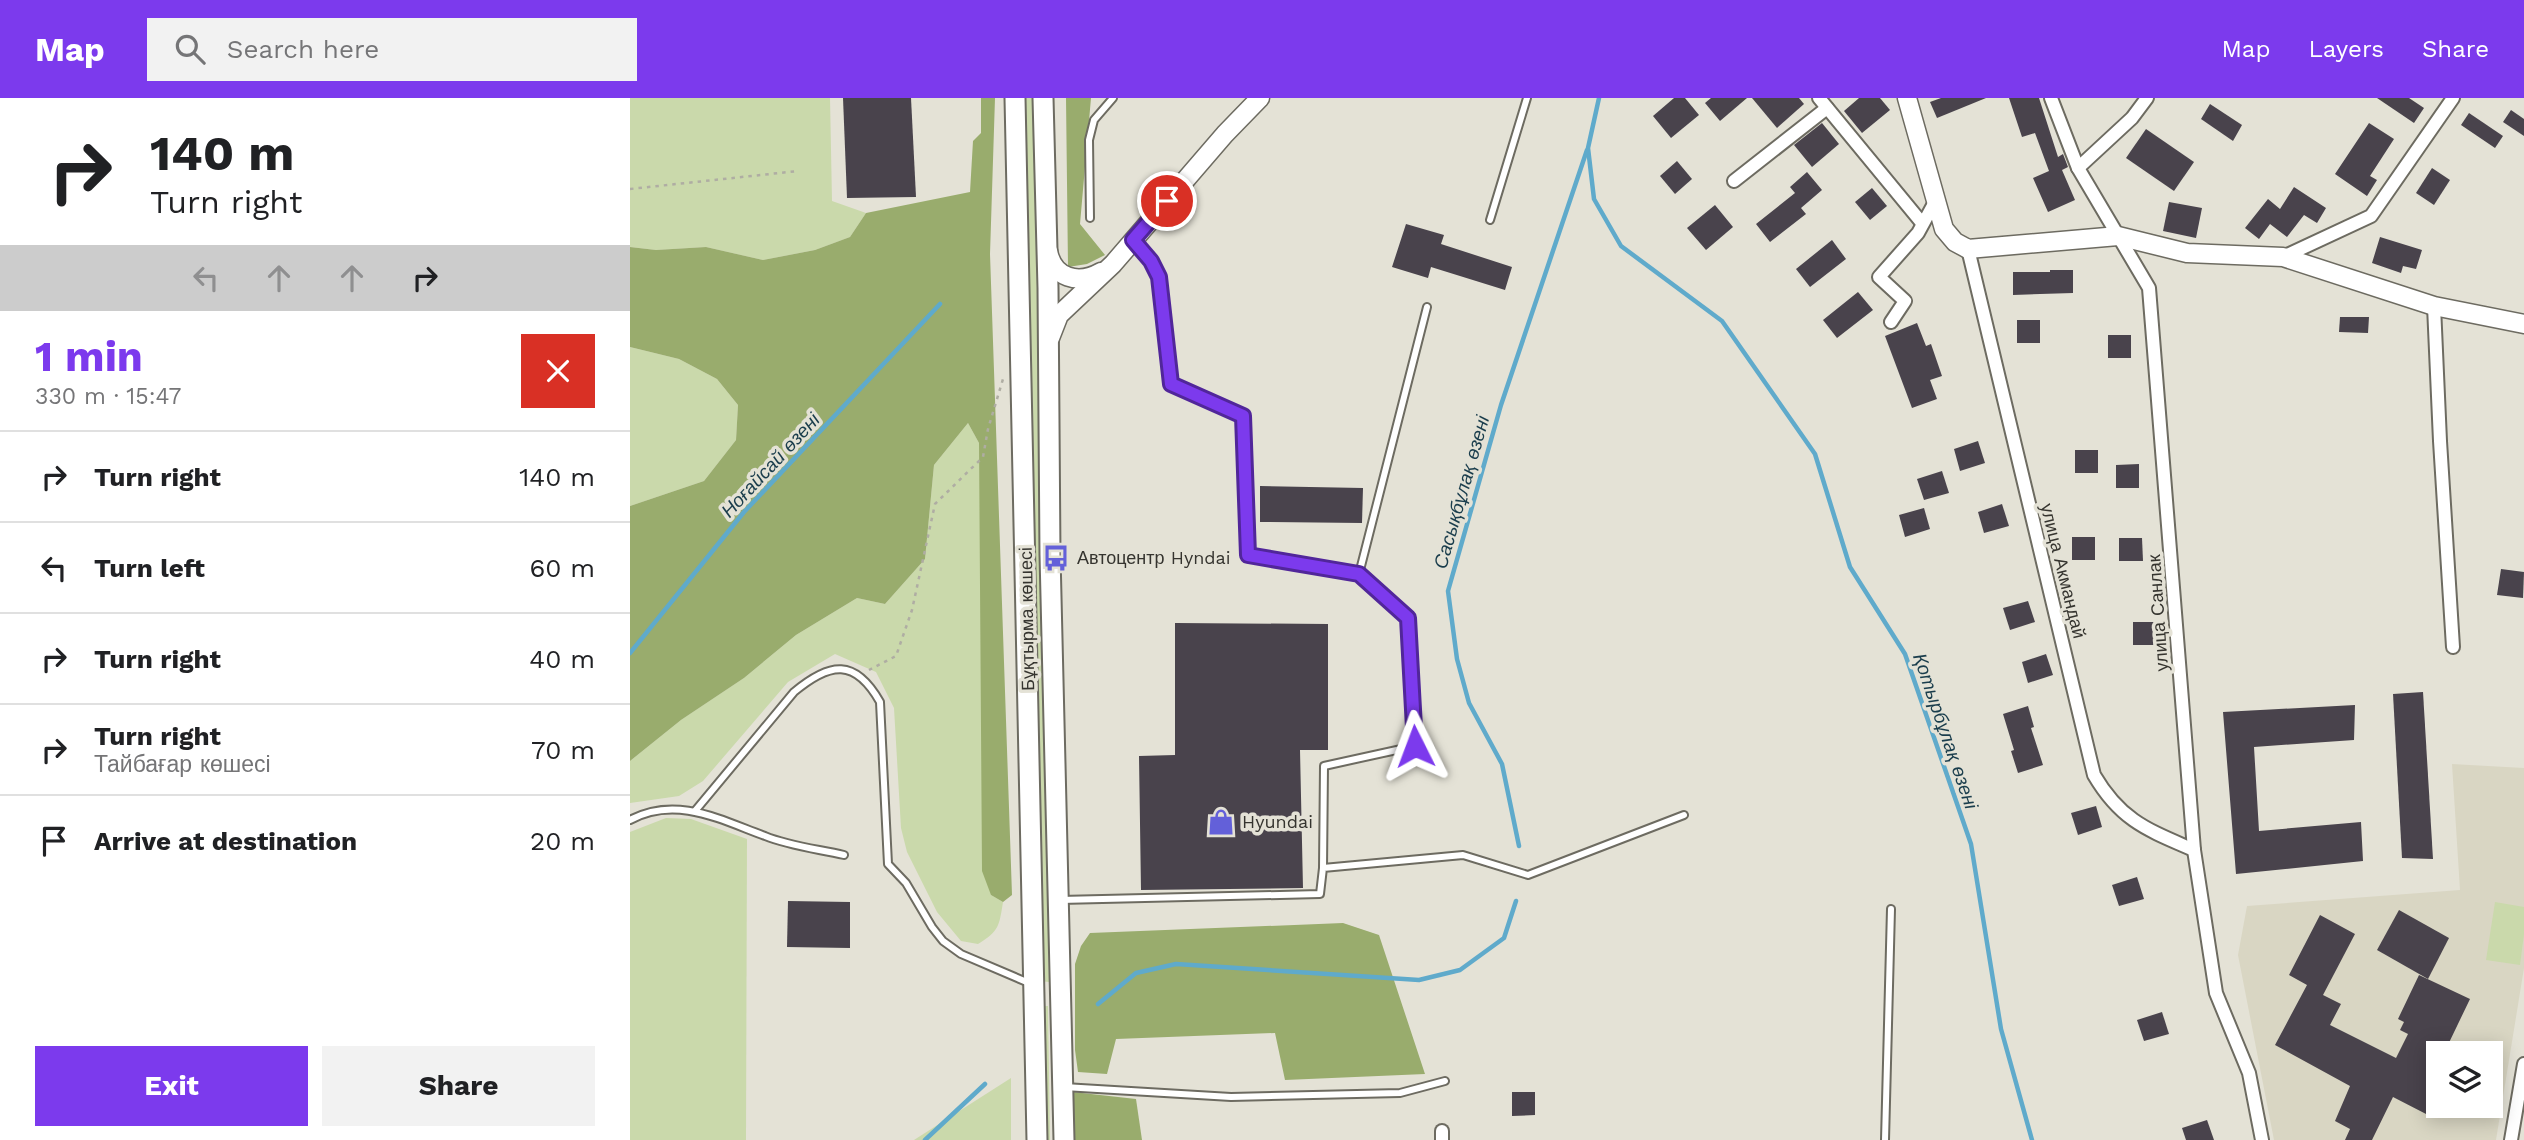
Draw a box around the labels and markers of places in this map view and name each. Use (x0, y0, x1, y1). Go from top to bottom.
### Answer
pin (1137, 171, 1197, 231)
bus stop icon: Автоцентр Hyndai (1041, 543, 1071, 573)
place label: Автоцентр Hyndai (1077, 547, 1231, 568)
shop icon: Hyundai (1206, 807, 1236, 837)
place label: Hyundai (1242, 811, 1313, 832)

